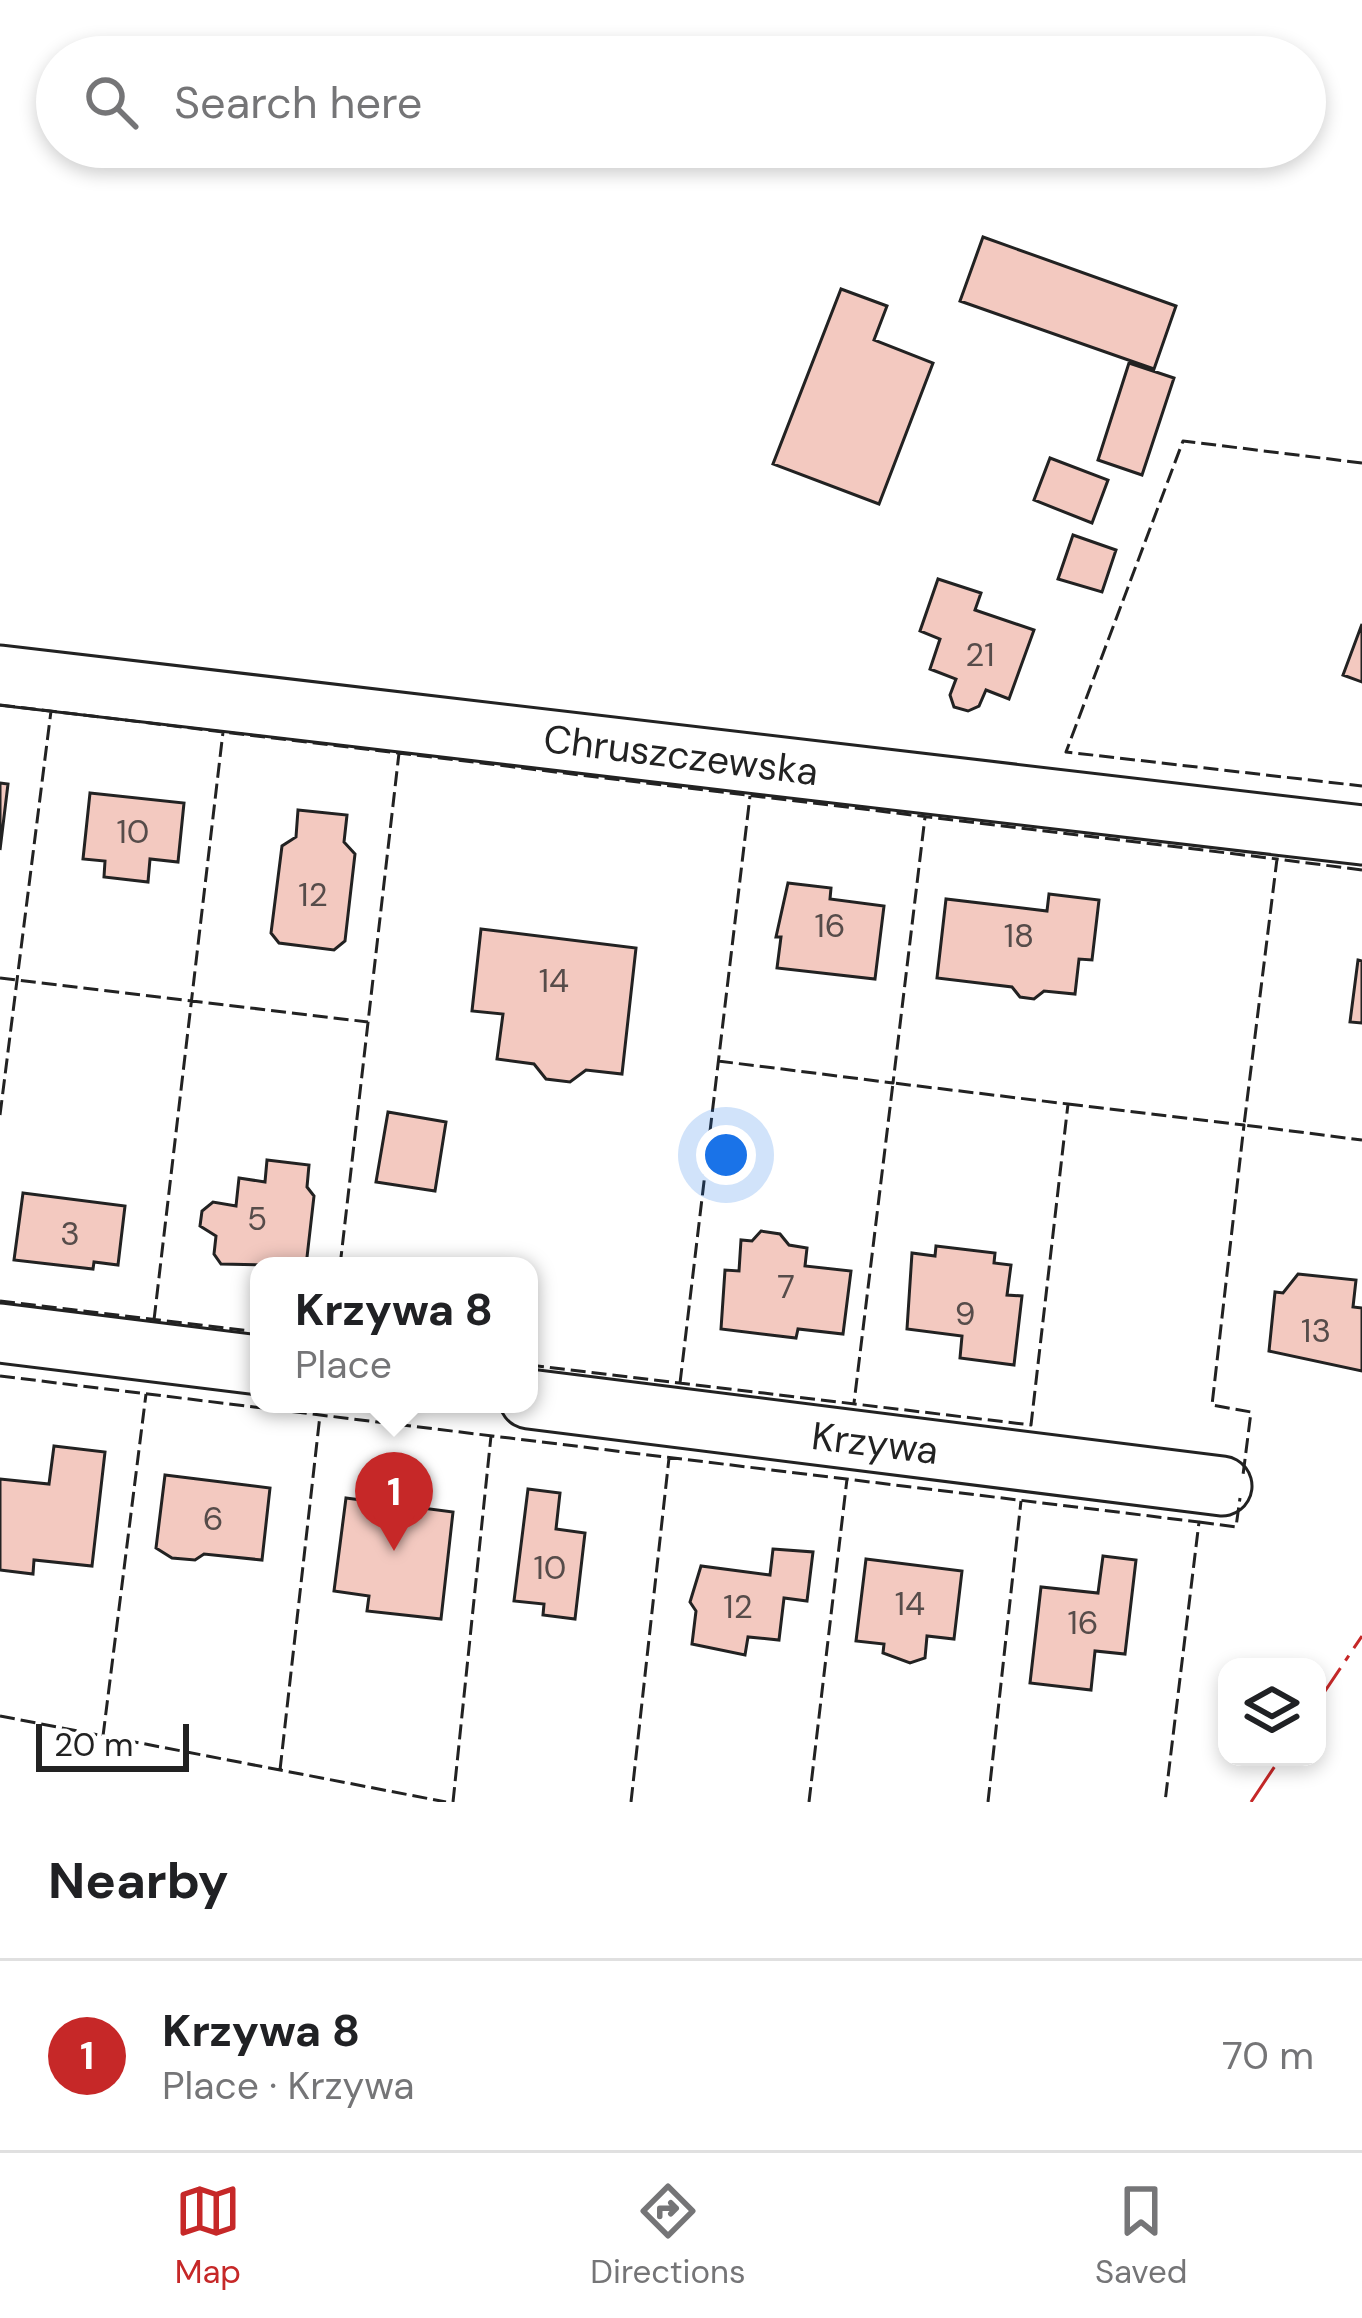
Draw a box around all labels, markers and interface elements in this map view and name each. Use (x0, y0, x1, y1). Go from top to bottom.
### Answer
search box (36, 36, 1326, 168)
icon: search (78, 69, 144, 135)
text: Search here (174, 73, 422, 132)
house number: 21 (965, 633, 995, 676)
street label: Chruszczewska (541, 713, 821, 797)
house number: 10 (117, 810, 149, 853)
house number: 12 (298, 873, 328, 916)
house number: 16 (814, 904, 846, 947)
house number: 18 (1004, 914, 1034, 957)
house number: 14 (539, 959, 569, 1002)
your location (696, 1125, 756, 1185)
house number: 5 (247, 1197, 267, 1240)
house number: 3 (60, 1212, 80, 1255)
popup (250, 1257, 538, 1413)
house number: 7 (777, 1265, 795, 1308)
text: Krzywa 8 (295, 1280, 493, 1339)
house number: 9 (955, 1292, 975, 1335)
house number: 13 (1301, 1309, 1331, 1352)
text: Place (295, 1339, 392, 1390)
street label: Krzywa (809, 1410, 941, 1476)
pin: 1 (355, 1452, 433, 1551)
house number: 6 (203, 1497, 223, 1540)
house number: 10 (534, 1546, 566, 1589)
house number: 14 (895, 1582, 925, 1625)
house number: 12 (723, 1585, 753, 1628)
house number: 16 (1067, 1601, 1099, 1644)
map controls (1218, 1658, 1326, 1766)
button: layers (1218, 1658, 1326, 1766)
scale bar (36, 1718, 189, 1771)
text: 20 m (54, 1723, 133, 1766)
text: Nearby (48, 1847, 229, 1914)
text: Krzywa 8 (162, 2001, 360, 2060)
text: 1 (80, 2030, 94, 2081)
text: 70 m (1222, 2030, 1314, 2081)
text: Place · Krzywa (162, 2060, 415, 2111)
tab: Map (175, 2178, 241, 2293)
tab: Directions (590, 2178, 746, 2293)
tab: Saved (1095, 2178, 1187, 2293)

